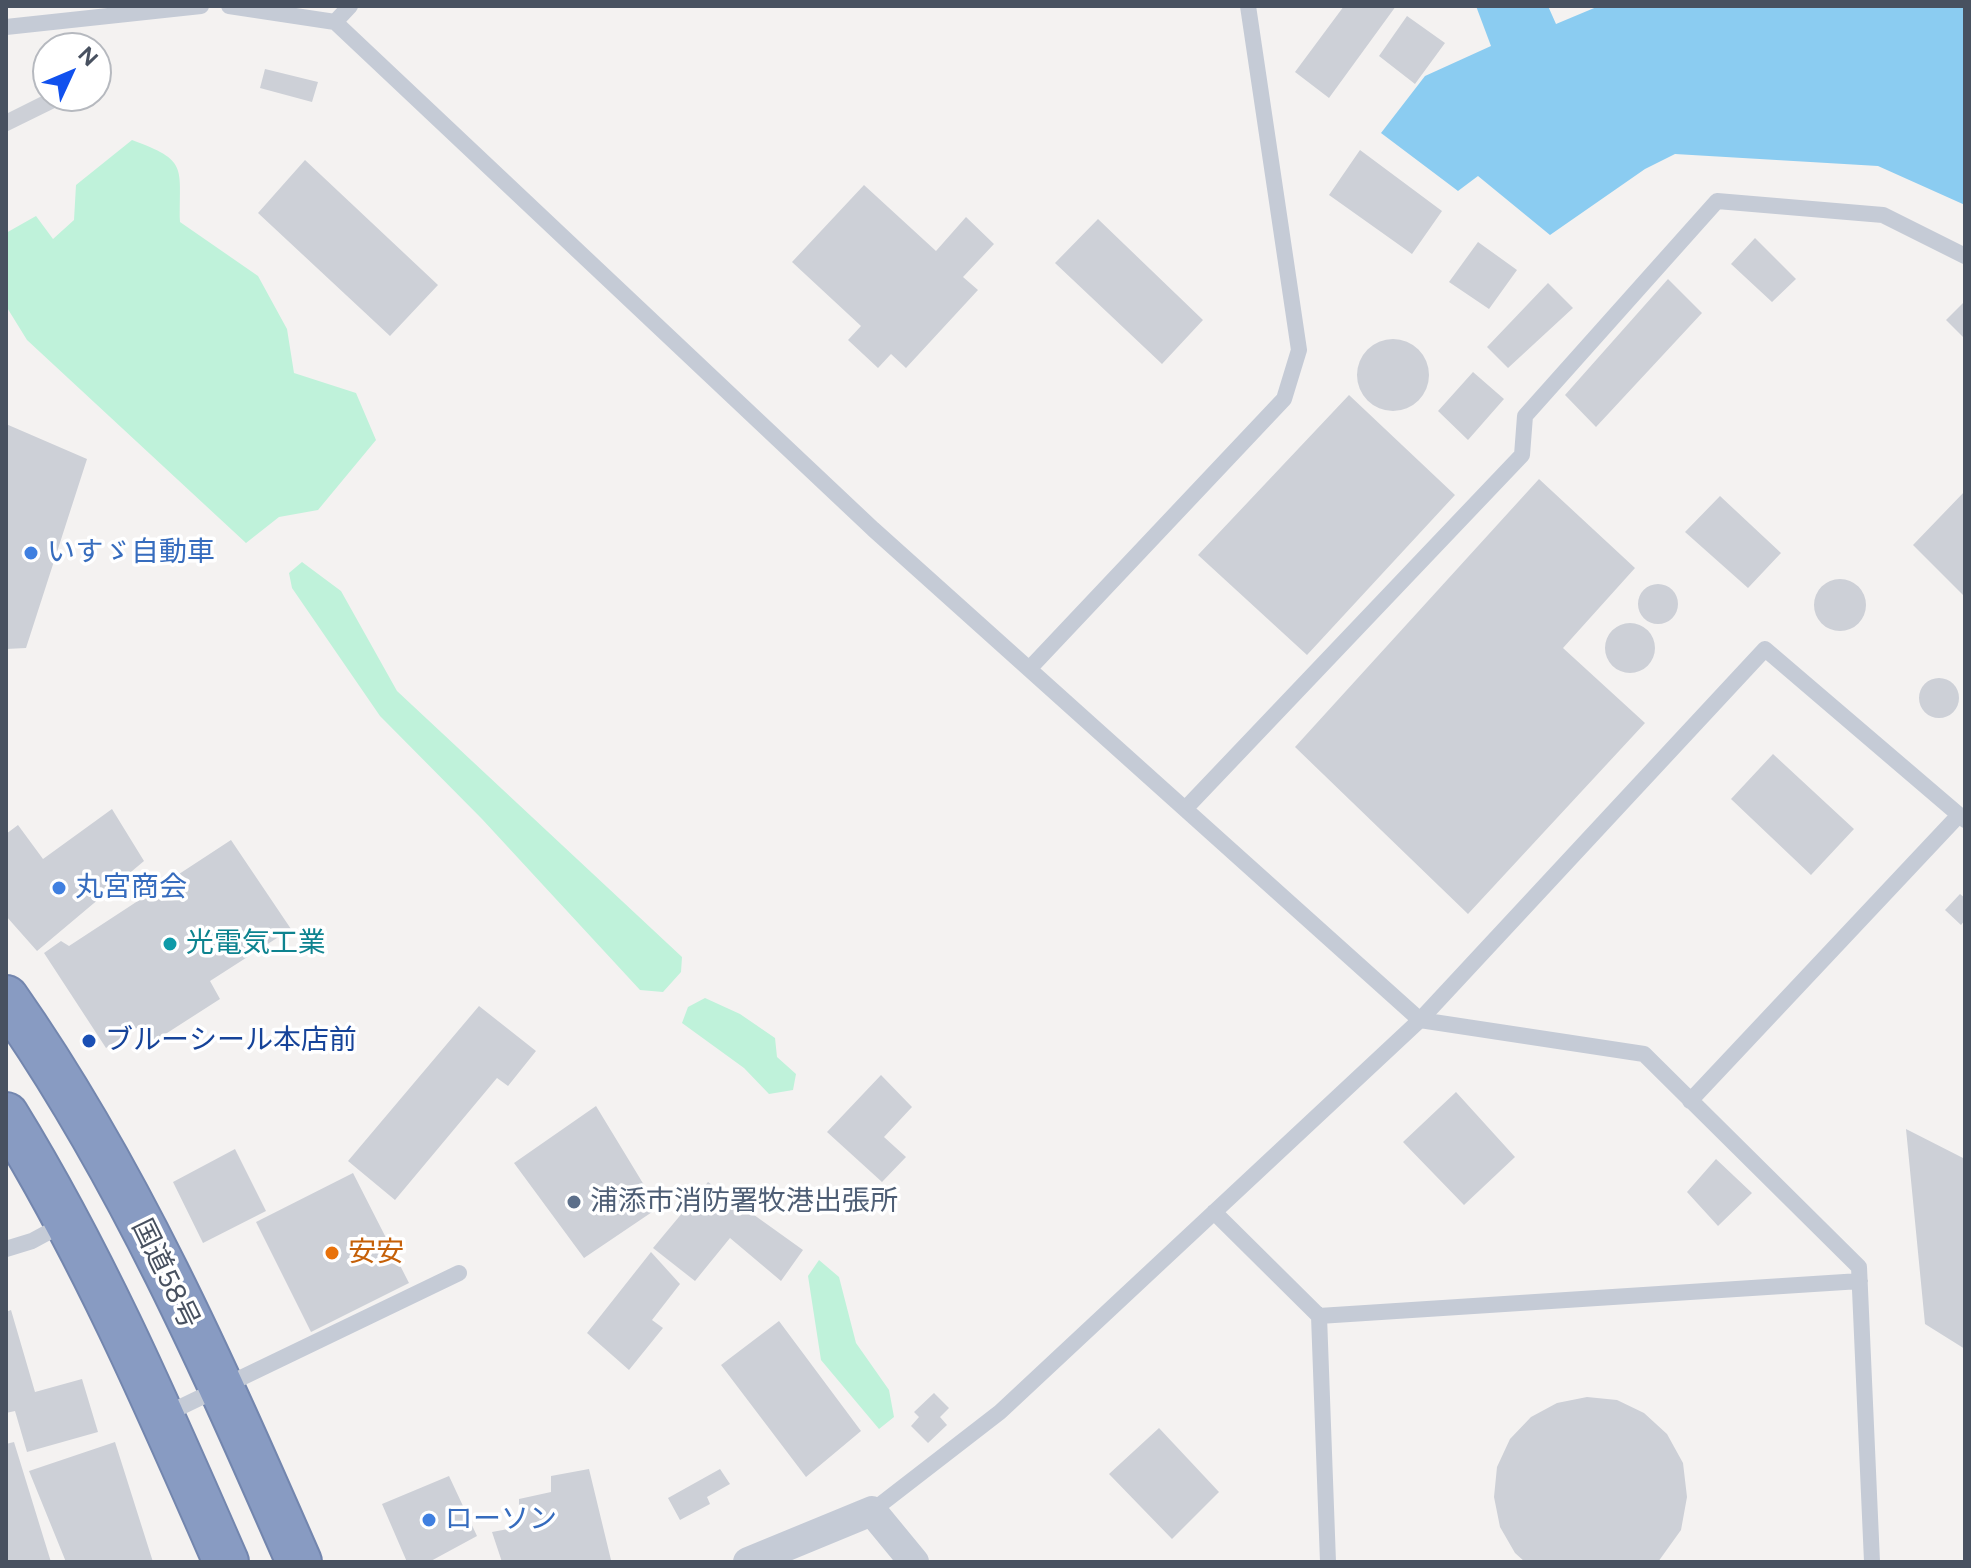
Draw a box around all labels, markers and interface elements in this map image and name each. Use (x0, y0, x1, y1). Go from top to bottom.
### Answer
north arrow (32, 32, 112, 112)
text: N (73, 41, 104, 72)
place label: いすゞ自動車 (47, 536, 215, 570)
marker: いすゞ自動車 (22, 544, 40, 562)
place label: 丸宮商会 (75, 871, 187, 905)
marker: 丸宮商会 (50, 879, 68, 897)
place label: 光電気工業 (186, 927, 326, 961)
marker: 光電気工業 (161, 935, 179, 953)
place label: ブルーシール本店前 (105, 1024, 357, 1058)
marker: ブルーシール本店前 (80, 1032, 98, 1050)
place label: 浦添市消防署牧港出張所 (590, 1185, 898, 1219)
marker: 浦添市消防署牧港出張所 (565, 1193, 583, 1211)
street label: 国道58号 (124, 1214, 206, 1334)
place label: 安安 (348, 1236, 404, 1270)
marker: 安安 (323, 1244, 341, 1262)
place label: ローソン (445, 1503, 557, 1537)
marker: ローソン (420, 1511, 438, 1529)

